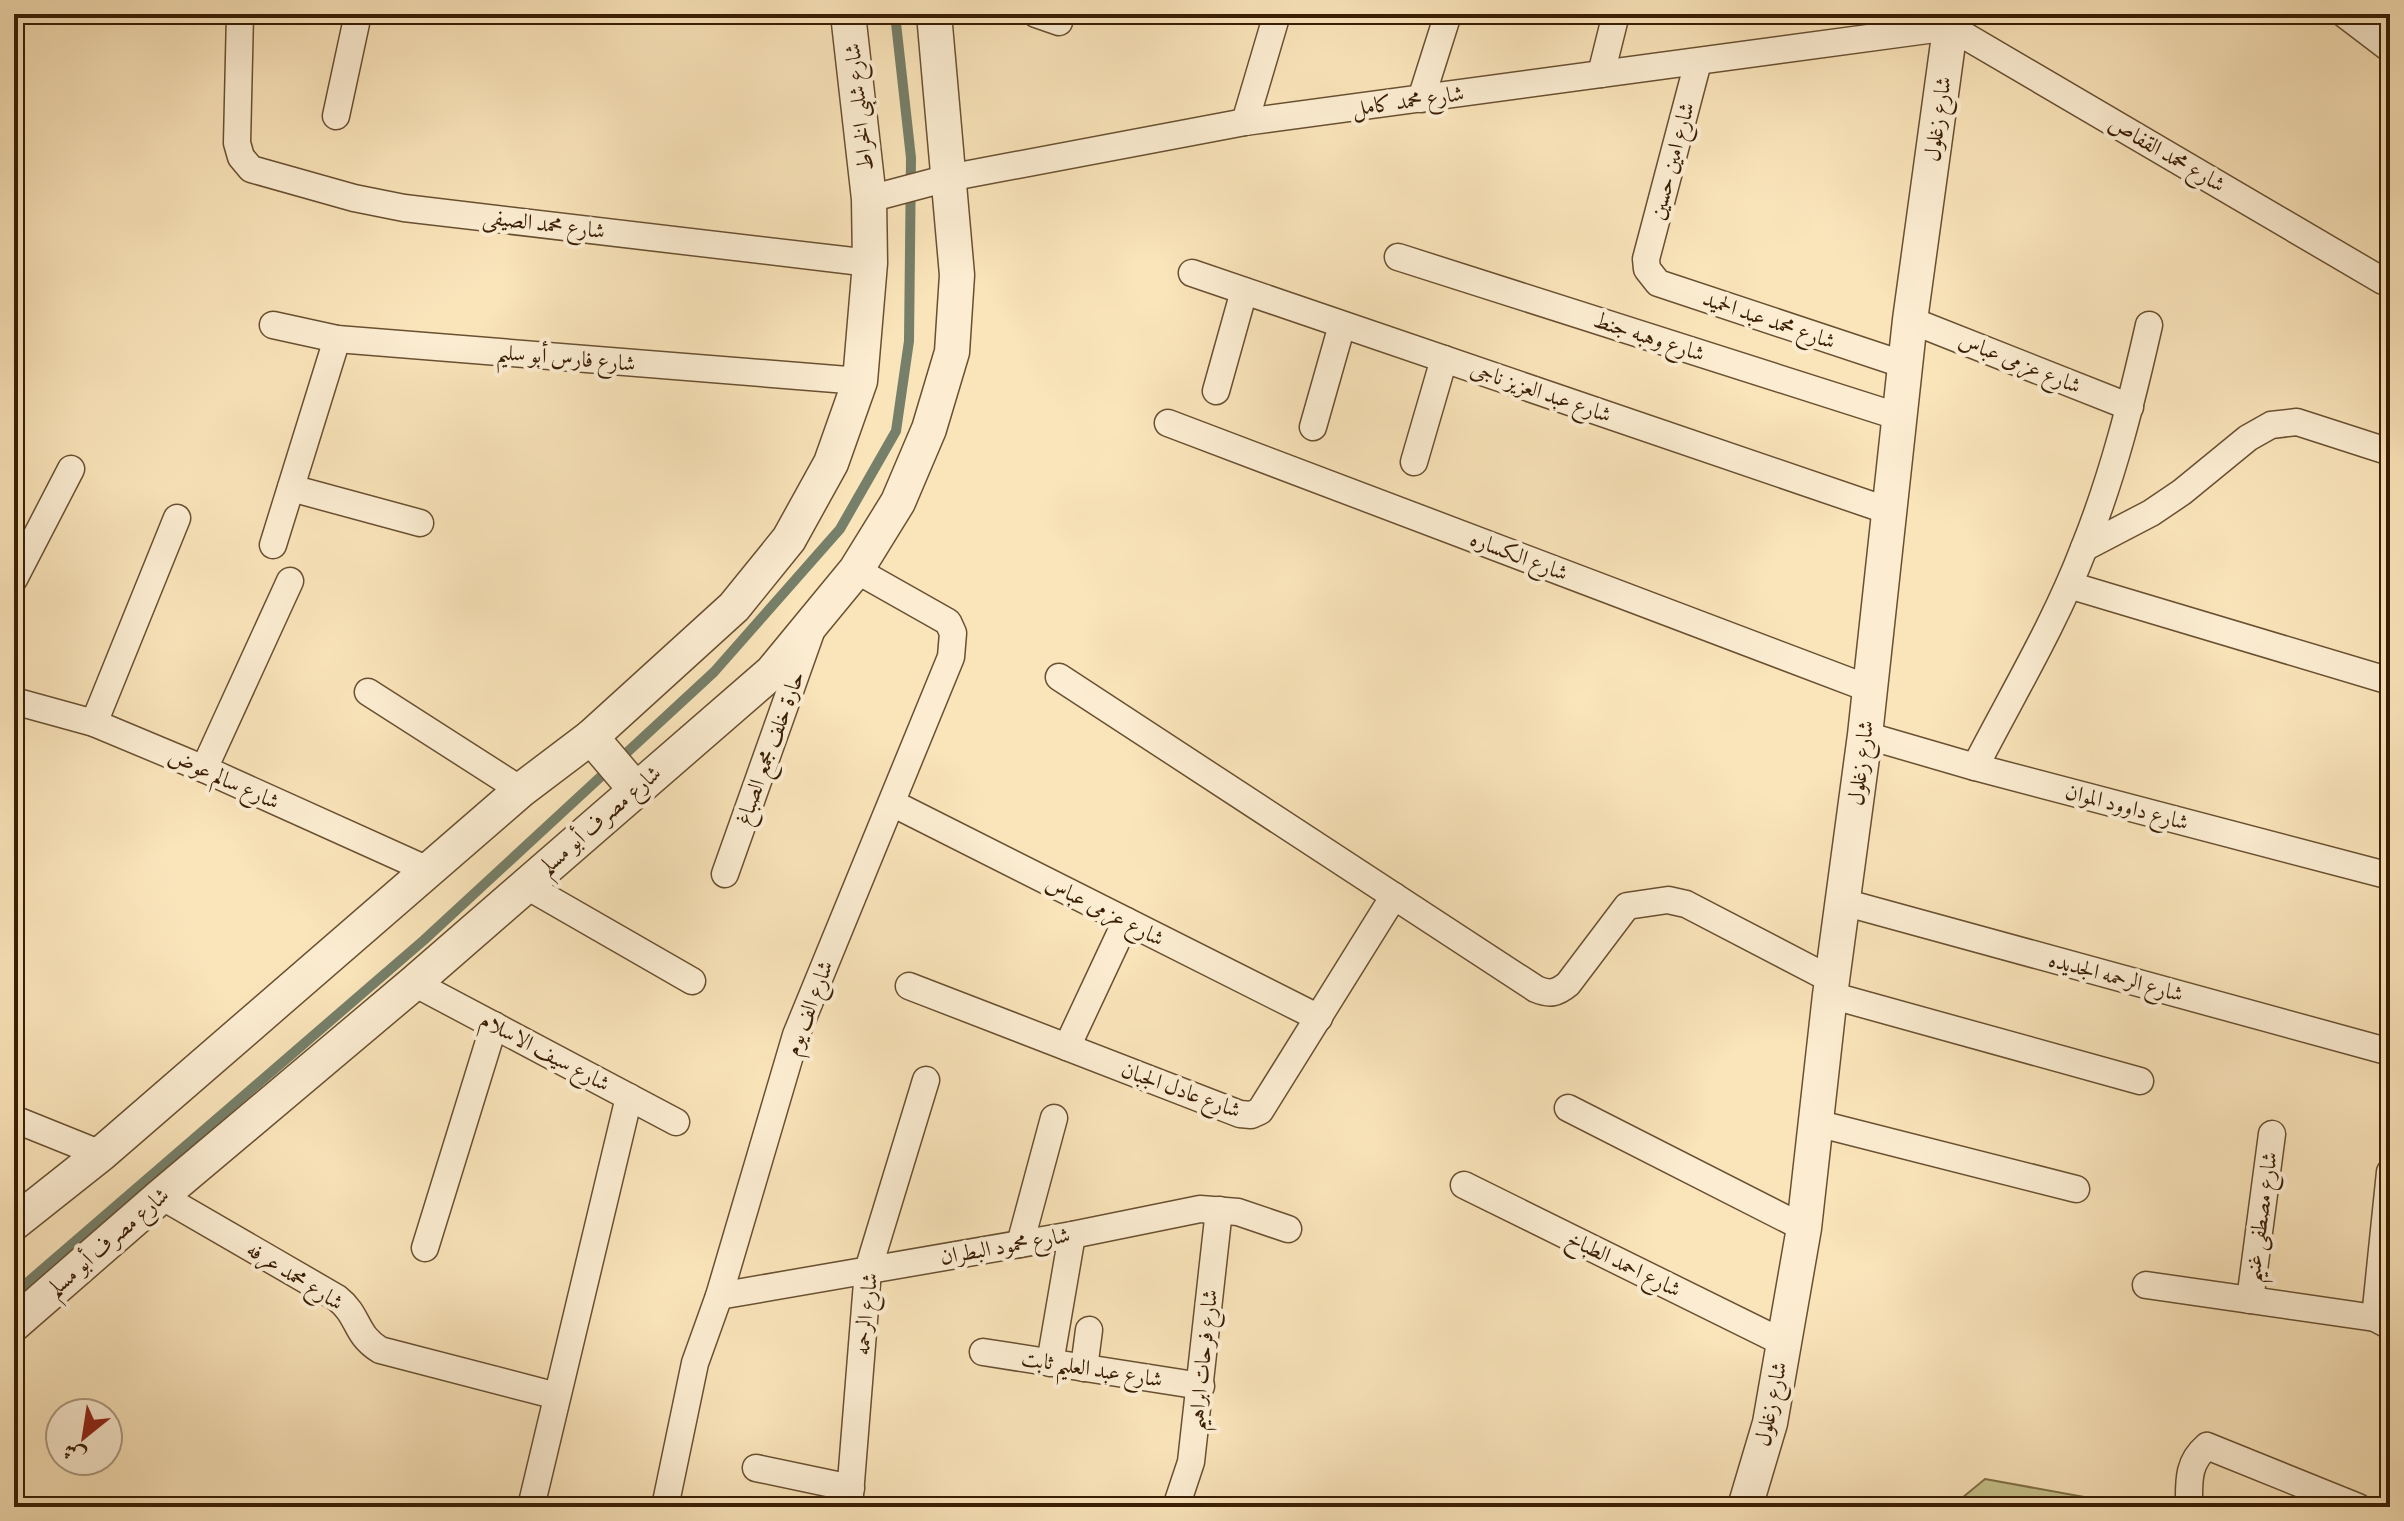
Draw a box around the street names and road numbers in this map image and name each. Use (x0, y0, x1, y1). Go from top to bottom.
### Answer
street label: شارع شلبى الخراط (837, 41, 884, 172)
street label: شارع زغلول (1917, 74, 1962, 164)
street label: شارع محمد كامل (1350, 78, 1467, 127)
street label: شارع امين حسين (1642, 99, 1705, 224)
street label: شارع محمد القفاص (2102, 108, 2231, 202)
street label: شارع محمد الصيفى (481, 202, 607, 249)
street label: شارع محمد عبد الحميد (1698, 283, 1839, 360)
street label: شارع وهبه جنط (1588, 305, 1709, 372)
street label: شارع عزمى عباس (1953, 325, 2086, 404)
street label: شارع فارس أبو سليم (495, 336, 637, 385)
street label: شارع عبد العزيز ناجى (1466, 354, 1615, 433)
street label: شارع الكساره (1465, 524, 1572, 591)
street label: حارة خلف مجمع الصباغ (728, 667, 816, 831)
street label: شارع زغلول (1841, 719, 1884, 808)
street label: شارع سالم عوض (162, 741, 284, 821)
street label: شارع مصرف أبو مسلم (532, 758, 672, 887)
street label: شارع داوود الموان (2061, 776, 2192, 841)
street label: شارع عزمى عباس (1039, 868, 1170, 956)
street label: شارع الرحمه الجديده (2044, 945, 2187, 1012)
street label: شارع الف يوم (777, 956, 845, 1061)
street label: شارع سيف الاسلام (473, 1005, 615, 1102)
street label: شارع عادل الجبان (1116, 1054, 1245, 1128)
street label: شارع مصطفى غنيم (2237, 1150, 2291, 1285)
street label: شارع مصرف أبو مسلم (40, 1180, 180, 1309)
street label: شارع محمود البطران (938, 1220, 1073, 1275)
street label: شارع احمد الطباخ (1560, 1223, 1686, 1308)
street label: شارع محمد عرفه (239, 1234, 349, 1320)
street label: شارع الرحمه (847, 1271, 888, 1357)
street label: شارع فرحات ابراهيم (1181, 1288, 1231, 1433)
street label: شارع عبد العليم ثابت (1018, 1343, 1165, 1401)
street label: شارع زغلول (1747, 1359, 1798, 1450)

